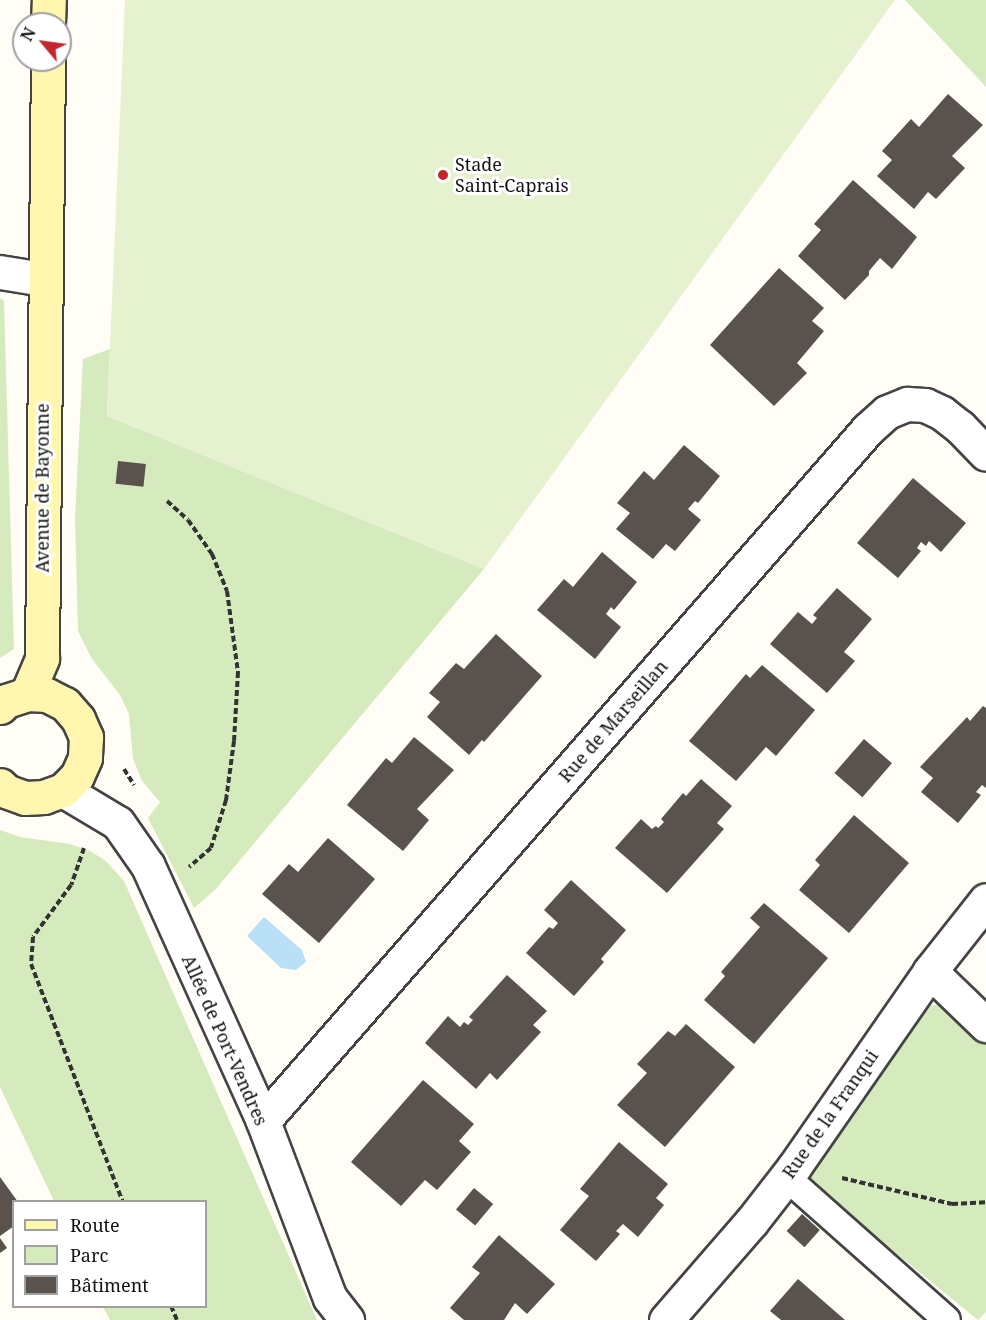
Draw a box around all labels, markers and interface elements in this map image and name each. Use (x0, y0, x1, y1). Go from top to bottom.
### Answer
north arrow (12, 12, 72, 72)
text: N (15, 23, 41, 45)
place label: Stade Saint-Caprais (455, 154, 569, 196)
marker: Stade Saint-Caprais (436, 168, 450, 182)
street label: Avenue de Bayonne (31, 403, 53, 573)
street label: Rue de Marseillan (554, 655, 672, 787)
street label: Allée de Port-Vendres (178, 951, 272, 1129)
street label: Rue de la Franqui (778, 1046, 882, 1182)
legend (12, 1200, 207, 1308)
text: Route (70, 1213, 120, 1237)
text: Parc (70, 1243, 108, 1267)
text: Bâtiment (70, 1273, 149, 1297)

